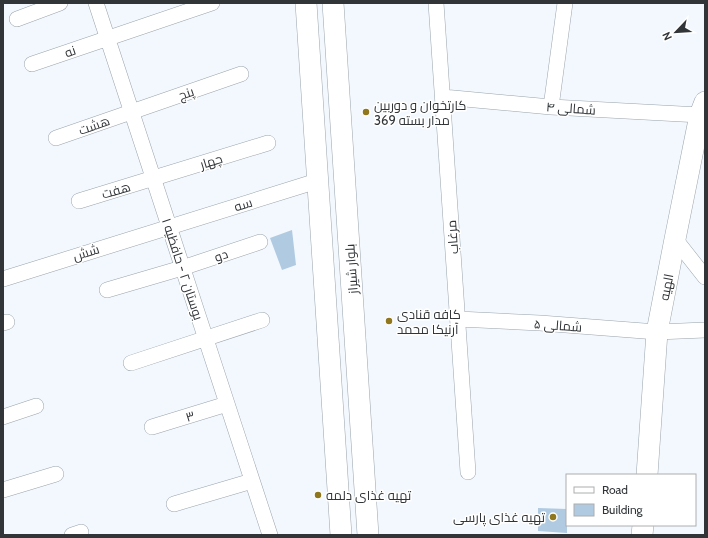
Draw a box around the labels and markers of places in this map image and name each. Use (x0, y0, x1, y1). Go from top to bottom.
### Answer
place label: کارتخوان و دوربین مدار بسته 369 (374, 97, 466, 128)
marker: کارتخوان و دوربین مدار بسته 369 (361, 107, 371, 117)
place label: کافه قنادی آرنیکا محمد (397, 306, 461, 337)
marker: کافه قنادی آرنیکا محمد (384, 316, 394, 326)
place label: تهیه غذای دلمه (326, 487, 412, 503)
marker: تهیه غذای دلمه (313, 490, 323, 500)
place label: تهیه غذای پارسی (453, 509, 546, 527)
marker: تهیه غذای پارسی (548, 512, 558, 522)

